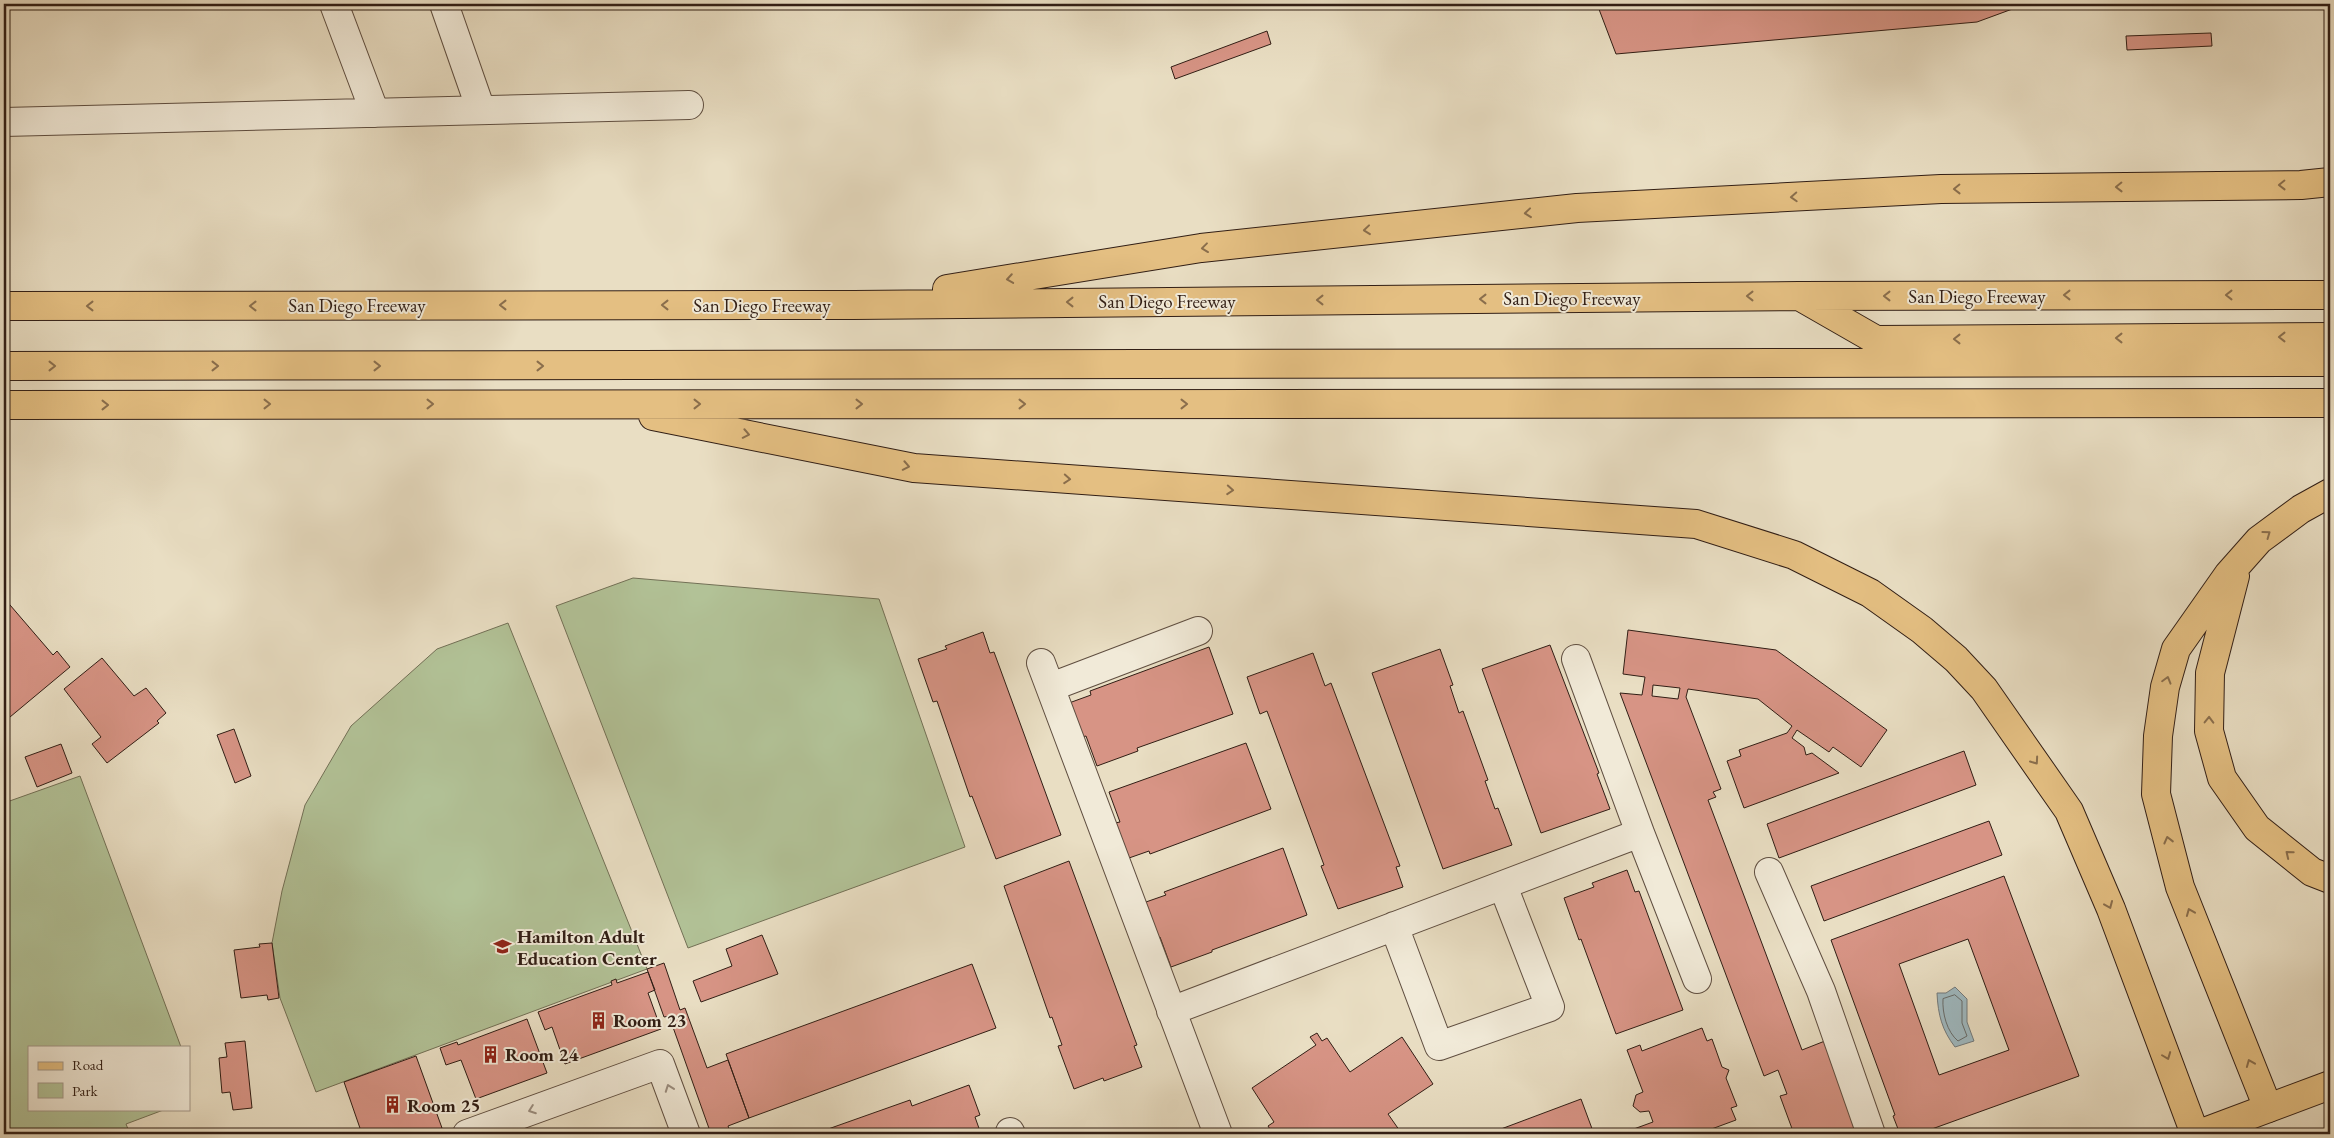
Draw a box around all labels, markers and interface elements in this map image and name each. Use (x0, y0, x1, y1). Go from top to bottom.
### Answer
one-way arrow (2277, 180, 2285, 190)
one-way arrow (2115, 182, 2122, 192)
one-way arrow (1952, 184, 1960, 194)
one-way arrow (1790, 191, 1798, 202)
one-way arrow (1524, 207, 1532, 218)
one-way arrow (1362, 224, 1370, 235)
one-way arrow (1201, 242, 1209, 252)
one-way arrow (1006, 274, 1014, 284)
street label: San Diego Freeway (1908, 284, 2046, 309)
street label: San Diego Freeway (1503, 286, 1641, 311)
street label: San Diego Freeway (1098, 289, 1236, 314)
one-way arrow (2062, 290, 2070, 300)
one-way arrow (2225, 290, 2232, 300)
one-way arrow (1746, 291, 1754, 301)
one-way arrow (1882, 291, 1890, 301)
street label: San Diego Freeway (288, 293, 426, 318)
street label: San Diego Freeway (693, 293, 831, 318)
one-way arrow (1479, 293, 1487, 304)
one-way arrow (1316, 295, 1324, 305)
one-way arrow (1066, 297, 1074, 307)
one-way arrow (499, 300, 506, 310)
one-way arrow (661, 300, 669, 310)
one-way arrow (86, 301, 94, 311)
one-way arrow (249, 301, 256, 311)
one-way arrow (2277, 332, 2285, 343)
one-way arrow (2115, 333, 2123, 344)
one-way arrow (1952, 334, 1960, 344)
one-way arrow (49, 361, 57, 371)
one-way arrow (212, 361, 219, 371)
one-way arrow (374, 361, 382, 371)
one-way arrow (536, 361, 544, 371)
one-way arrow (101, 399, 109, 410)
one-way arrow (264, 399, 272, 409)
one-way arrow (426, 399, 434, 409)
one-way arrow (693, 399, 701, 409)
one-way arrow (856, 399, 863, 409)
one-way arrow (1018, 399, 1026, 409)
one-way arrow (1180, 399, 1188, 409)
one-way arrow (742, 428, 751, 439)
one-way arrow (901, 461, 910, 471)
one-way arrow (1064, 473, 1072, 484)
one-way arrow (1226, 485, 1234, 496)
one-way arrow (2261, 531, 2271, 540)
one-way arrow (2161, 676, 2172, 685)
one-way arrow (2204, 716, 2214, 724)
one-way arrow (2029, 755, 2038, 765)
one-way arrow (2163, 836, 2174, 845)
one-way arrow (2286, 851, 2295, 859)
one-way arrow (2103, 900, 2113, 909)
one-way arrow (2185, 908, 2196, 917)
place label: Hamilton Adult Education Center (517, 924, 657, 971)
school or university icon: Hamilton Adult Education Center (493, 937, 513, 957)
place label: Room 23 (613, 1008, 687, 1033)
building icon: Room 23 (589, 1010, 609, 1030)
place label: Room 24 (505, 1042, 579, 1067)
building icon: Room 24 (481, 1044, 501, 1064)
legend (28, 1046, 190, 1110)
one-way arrow (2161, 1052, 2171, 1060)
text: Road (72, 1055, 104, 1074)
one-way arrow (2245, 1059, 2256, 1068)
text: Park (72, 1081, 99, 1100)
one-way arrow (665, 1085, 675, 1093)
place label: Room 25 (407, 1093, 481, 1118)
building icon: Room 25 (383, 1095, 403, 1115)
one-way arrow (528, 1104, 537, 1114)

